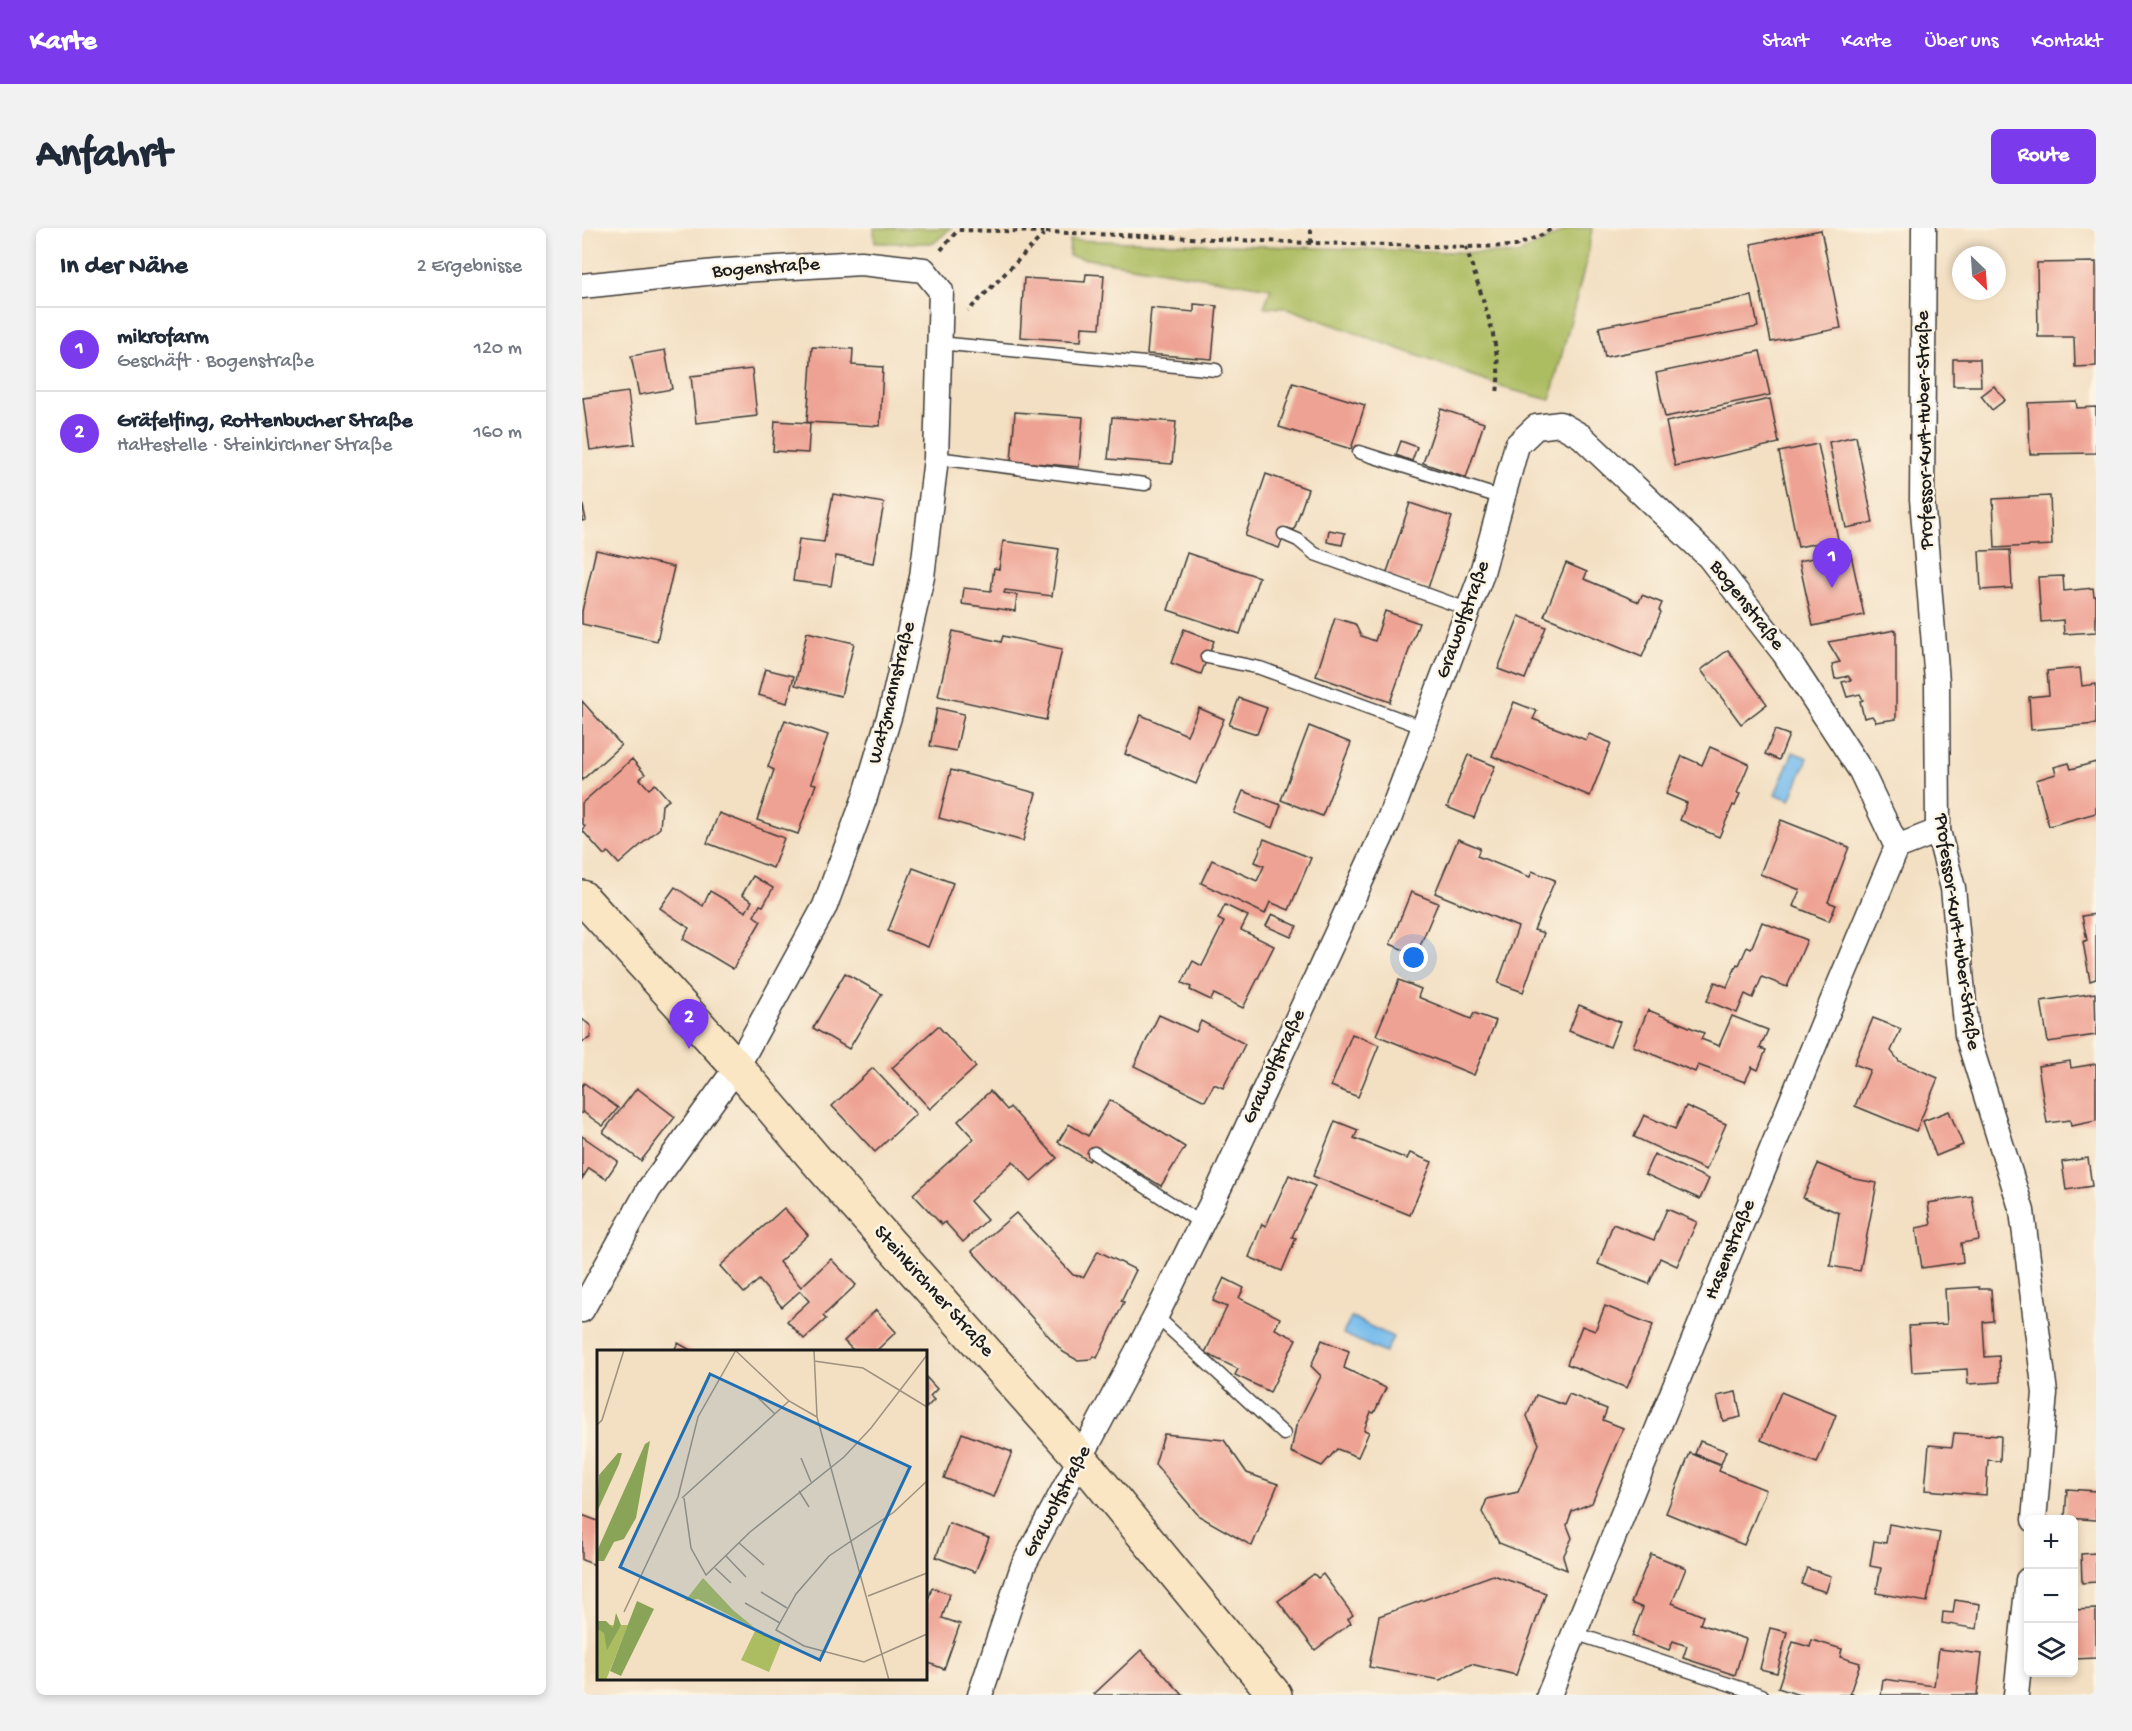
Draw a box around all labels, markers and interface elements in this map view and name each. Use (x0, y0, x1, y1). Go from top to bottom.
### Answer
text: Karte (30, 26, 97, 59)
text: Start (1762, 30, 1808, 55)
text: Karte (1841, 30, 1891, 55)
text: Über uns (1924, 30, 1998, 55)
text: Kontakt (2031, 30, 2102, 55)
button: Route (1991, 129, 2096, 184)
text: Anfahrt (36, 132, 171, 181)
north arrow (1952, 246, 2006, 300)
text: In der Nähe (60, 252, 188, 283)
street label: Bogenstraße (710, 254, 821, 284)
text: 2 Ergebnisse (417, 256, 522, 279)
street label: Professor-Kurt-Huber-Straße (1912, 310, 1940, 550)
text: mikrofarm (117, 325, 209, 351)
text: 1 (75, 338, 84, 361)
text: 120 m (474, 338, 522, 361)
text: Geschäft · Bogenstraße (117, 351, 314, 374)
text: Gräfelfing, Rottenbucher Straße (117, 409, 413, 435)
text: 2 (75, 422, 84, 445)
text: 160 m (473, 422, 522, 445)
text: Haltestelle · Steinkirchner Straße (117, 435, 392, 458)
pin: 1 (1812, 538, 1852, 588)
street label: Bogenstraße (1703, 556, 1789, 656)
street label: Grawolfstraße (1432, 557, 1496, 682)
street label: Watzmannstraße (864, 619, 922, 766)
street label: Professor-Kurt-Huber-Straße (1928, 811, 1984, 1052)
your location (1399, 943, 1428, 972)
pin: 2 (670, 1000, 708, 1049)
street label: Grawolfstraße (1239, 1006, 1312, 1128)
street label: Hasenstraße (1701, 1196, 1762, 1303)
street label: Steinkirchner Straße (868, 1221, 999, 1363)
inset map (597, 1350, 927, 1680)
street label: Grawolfstraße (1019, 1442, 1097, 1562)
map controls (2024, 1515, 2078, 1677)
button: + (2024, 1515, 2078, 1569)
button: − (2024, 1569, 2078, 1623)
button: layers (2024, 1623, 2078, 1677)

